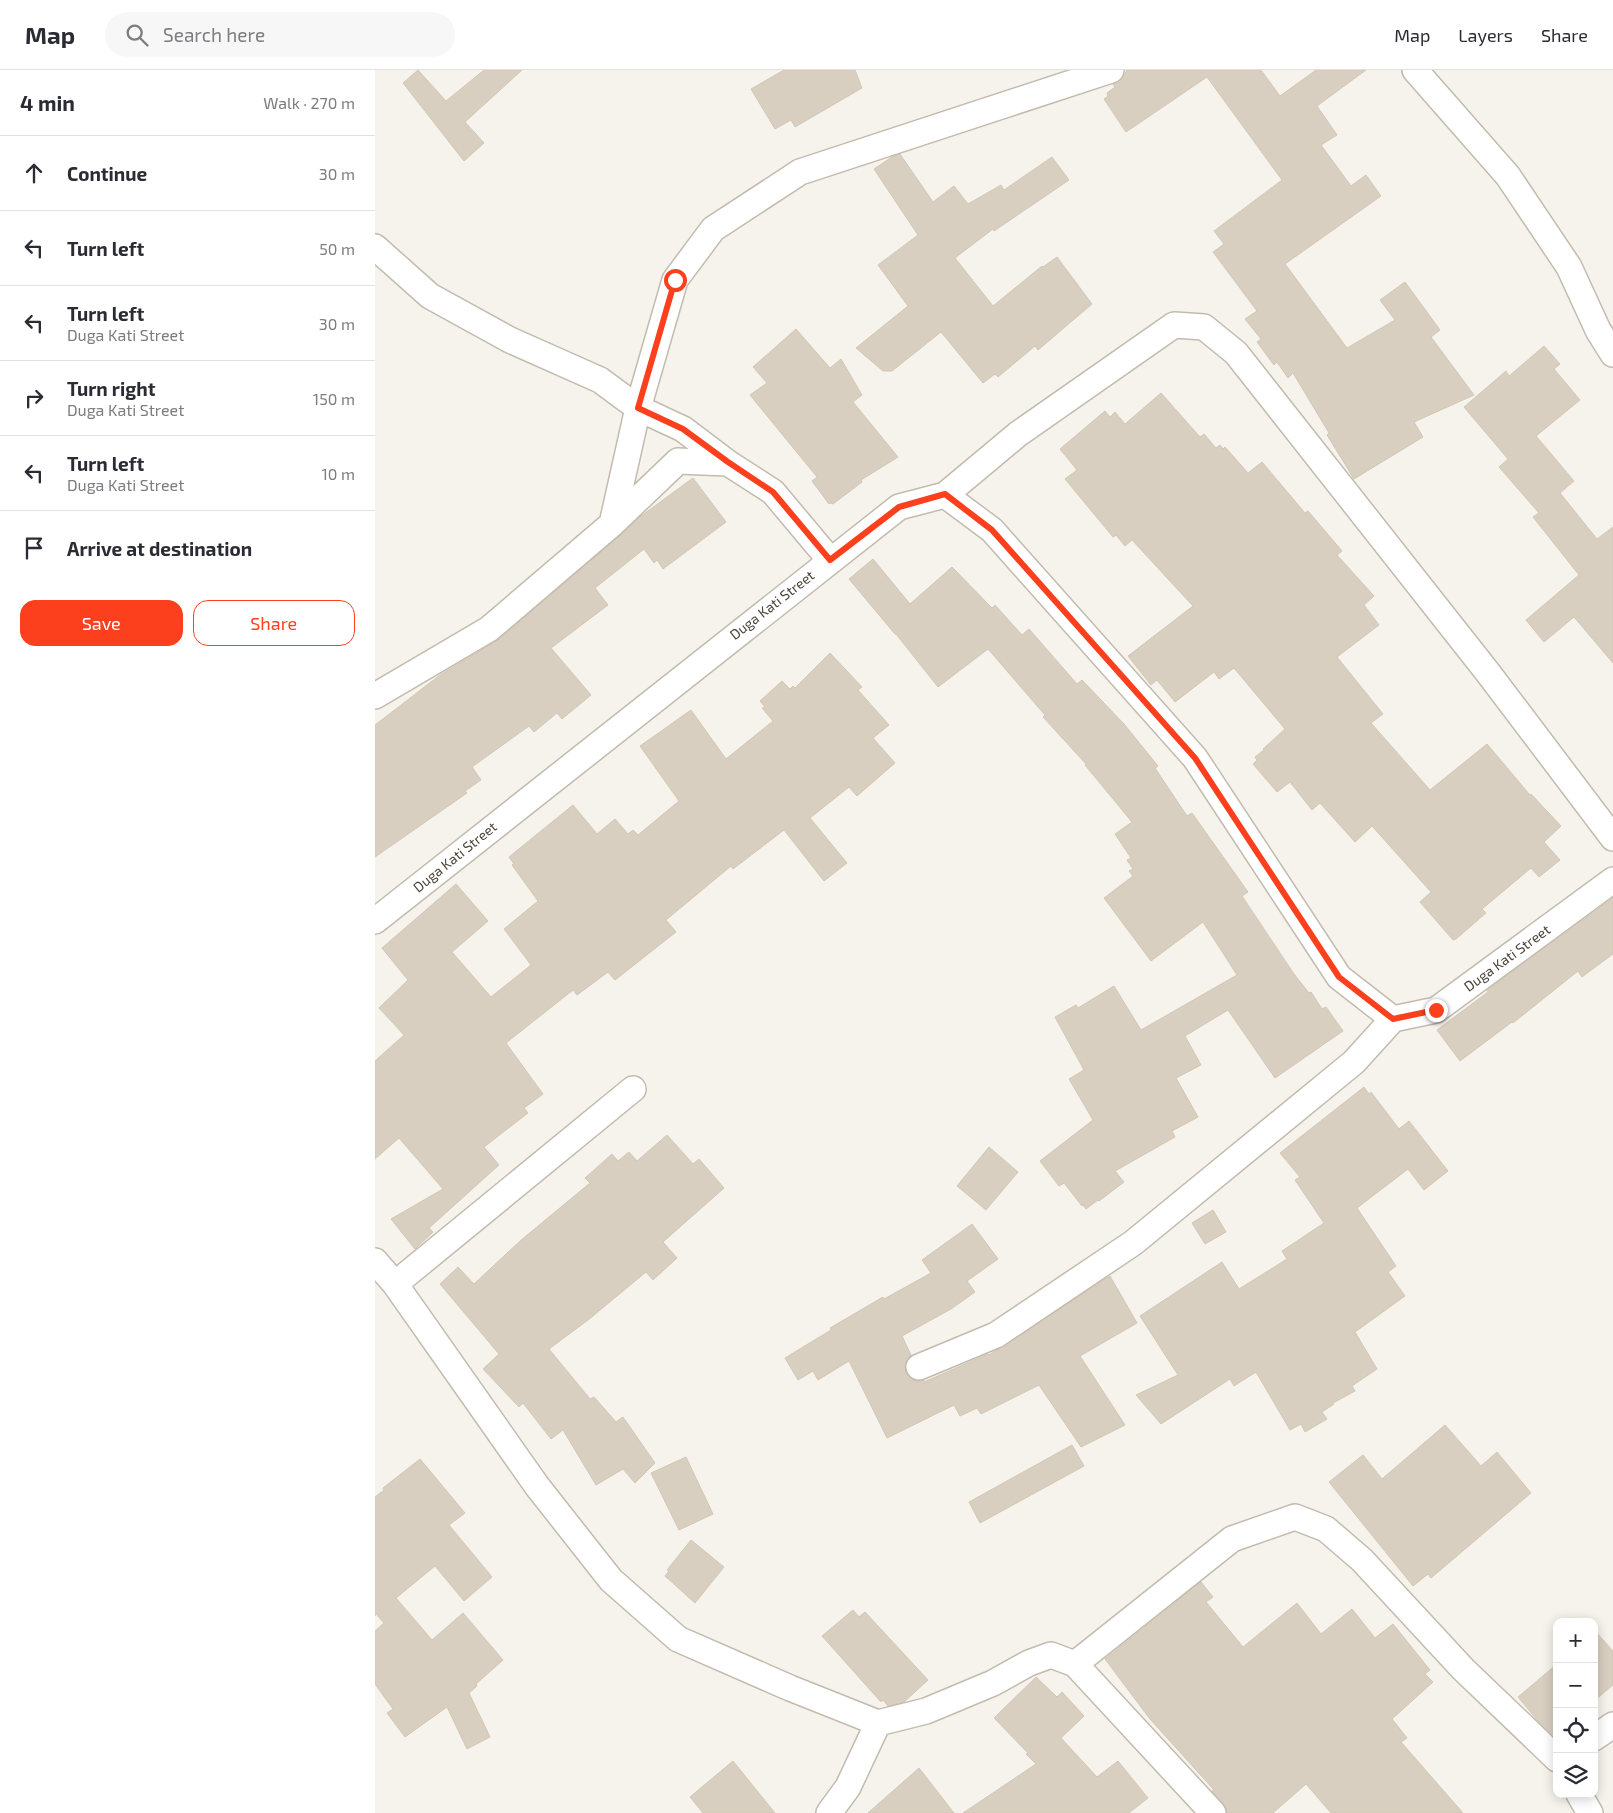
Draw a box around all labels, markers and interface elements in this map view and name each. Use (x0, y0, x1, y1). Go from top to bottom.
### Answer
search box (105, 12, 455, 57)
text: Map (25, 20, 75, 49)
icon: search (123, 21, 151, 49)
text: Search here (163, 23, 265, 46)
text: Map (1394, 24, 1430, 46)
text: Layers (1458, 24, 1513, 46)
text: Share (1541, 24, 1588, 46)
text: 4 min (20, 90, 75, 115)
text: Walk · 270 m (263, 93, 355, 112)
icon: ahead (20, 159, 48, 187)
text: Continue (67, 162, 147, 185)
text: 30 m (319, 164, 355, 183)
icon: left (20, 234, 48, 262)
text: Turn left (67, 237, 144, 260)
text: 50 m (319, 239, 355, 258)
route start (664, 269, 687, 292)
text: Turn left (67, 302, 144, 325)
icon: left (20, 309, 48, 337)
text: 30 m (319, 314, 355, 333)
text: Duga Kati Street (67, 325, 184, 344)
text: Turn right (67, 377, 155, 400)
icon: right (20, 384, 48, 412)
text: 150 m (313, 389, 355, 408)
text: Duga Kati Street (67, 400, 184, 419)
text: Turn left (67, 452, 144, 475)
icon: left (20, 459, 48, 487)
text: 10 m (321, 464, 355, 483)
text: Duga Kati Street (67, 475, 184, 494)
icon: arrive (20, 534, 48, 562)
text: Arrive at destination (67, 537, 252, 560)
street label: Duga Kati Street (726, 566, 817, 643)
button: Save (20, 600, 183, 646)
button: Share (193, 600, 355, 646)
street label: Duga Kati Street (409, 818, 500, 896)
street label: Duga Kati Street (1460, 921, 1553, 995)
route end (1425, 999, 1448, 1022)
map controls (1553, 1618, 1598, 1798)
button: + (1553, 1618, 1598, 1663)
button: − (1553, 1663, 1598, 1708)
button: locate (1553, 1708, 1598, 1753)
button: layers (1553, 1753, 1598, 1798)

